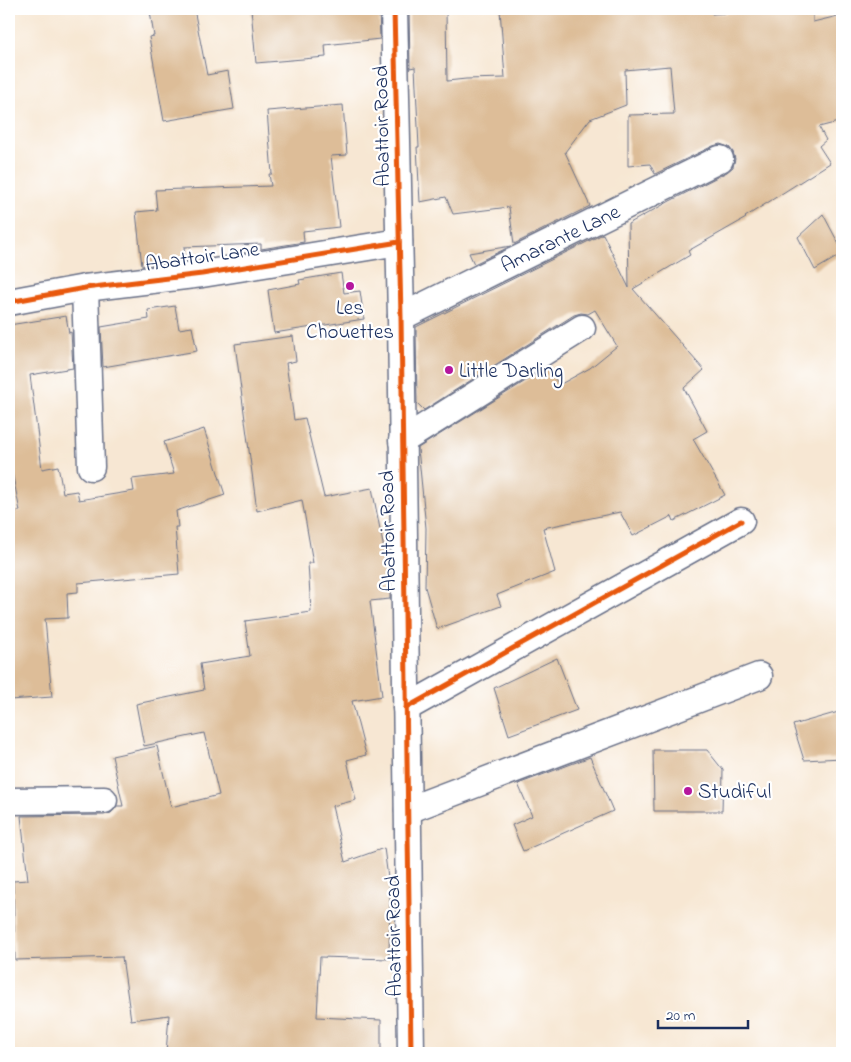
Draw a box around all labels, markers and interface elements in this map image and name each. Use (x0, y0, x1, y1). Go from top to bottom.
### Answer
street label: Abattoir Road (367, 65, 399, 187)
street label: Amarante Lane (496, 198, 626, 282)
street label: Abattoir Lane (143, 235, 262, 281)
marker: Les Chouettes (344, 280, 356, 292)
place label: Les Chouettes (306, 294, 394, 348)
place label: Little Darling (459, 357, 563, 389)
marker: Little Darling (443, 364, 455, 376)
street label: Abattoir Road (373, 470, 405, 592)
place label: Studiful (698, 778, 771, 808)
marker: Studiful (682, 785, 694, 797)
street label: Abattoir Road (379, 875, 411, 997)
scale bar (658, 997, 748, 1029)
text: 20 m (666, 1005, 696, 1027)

